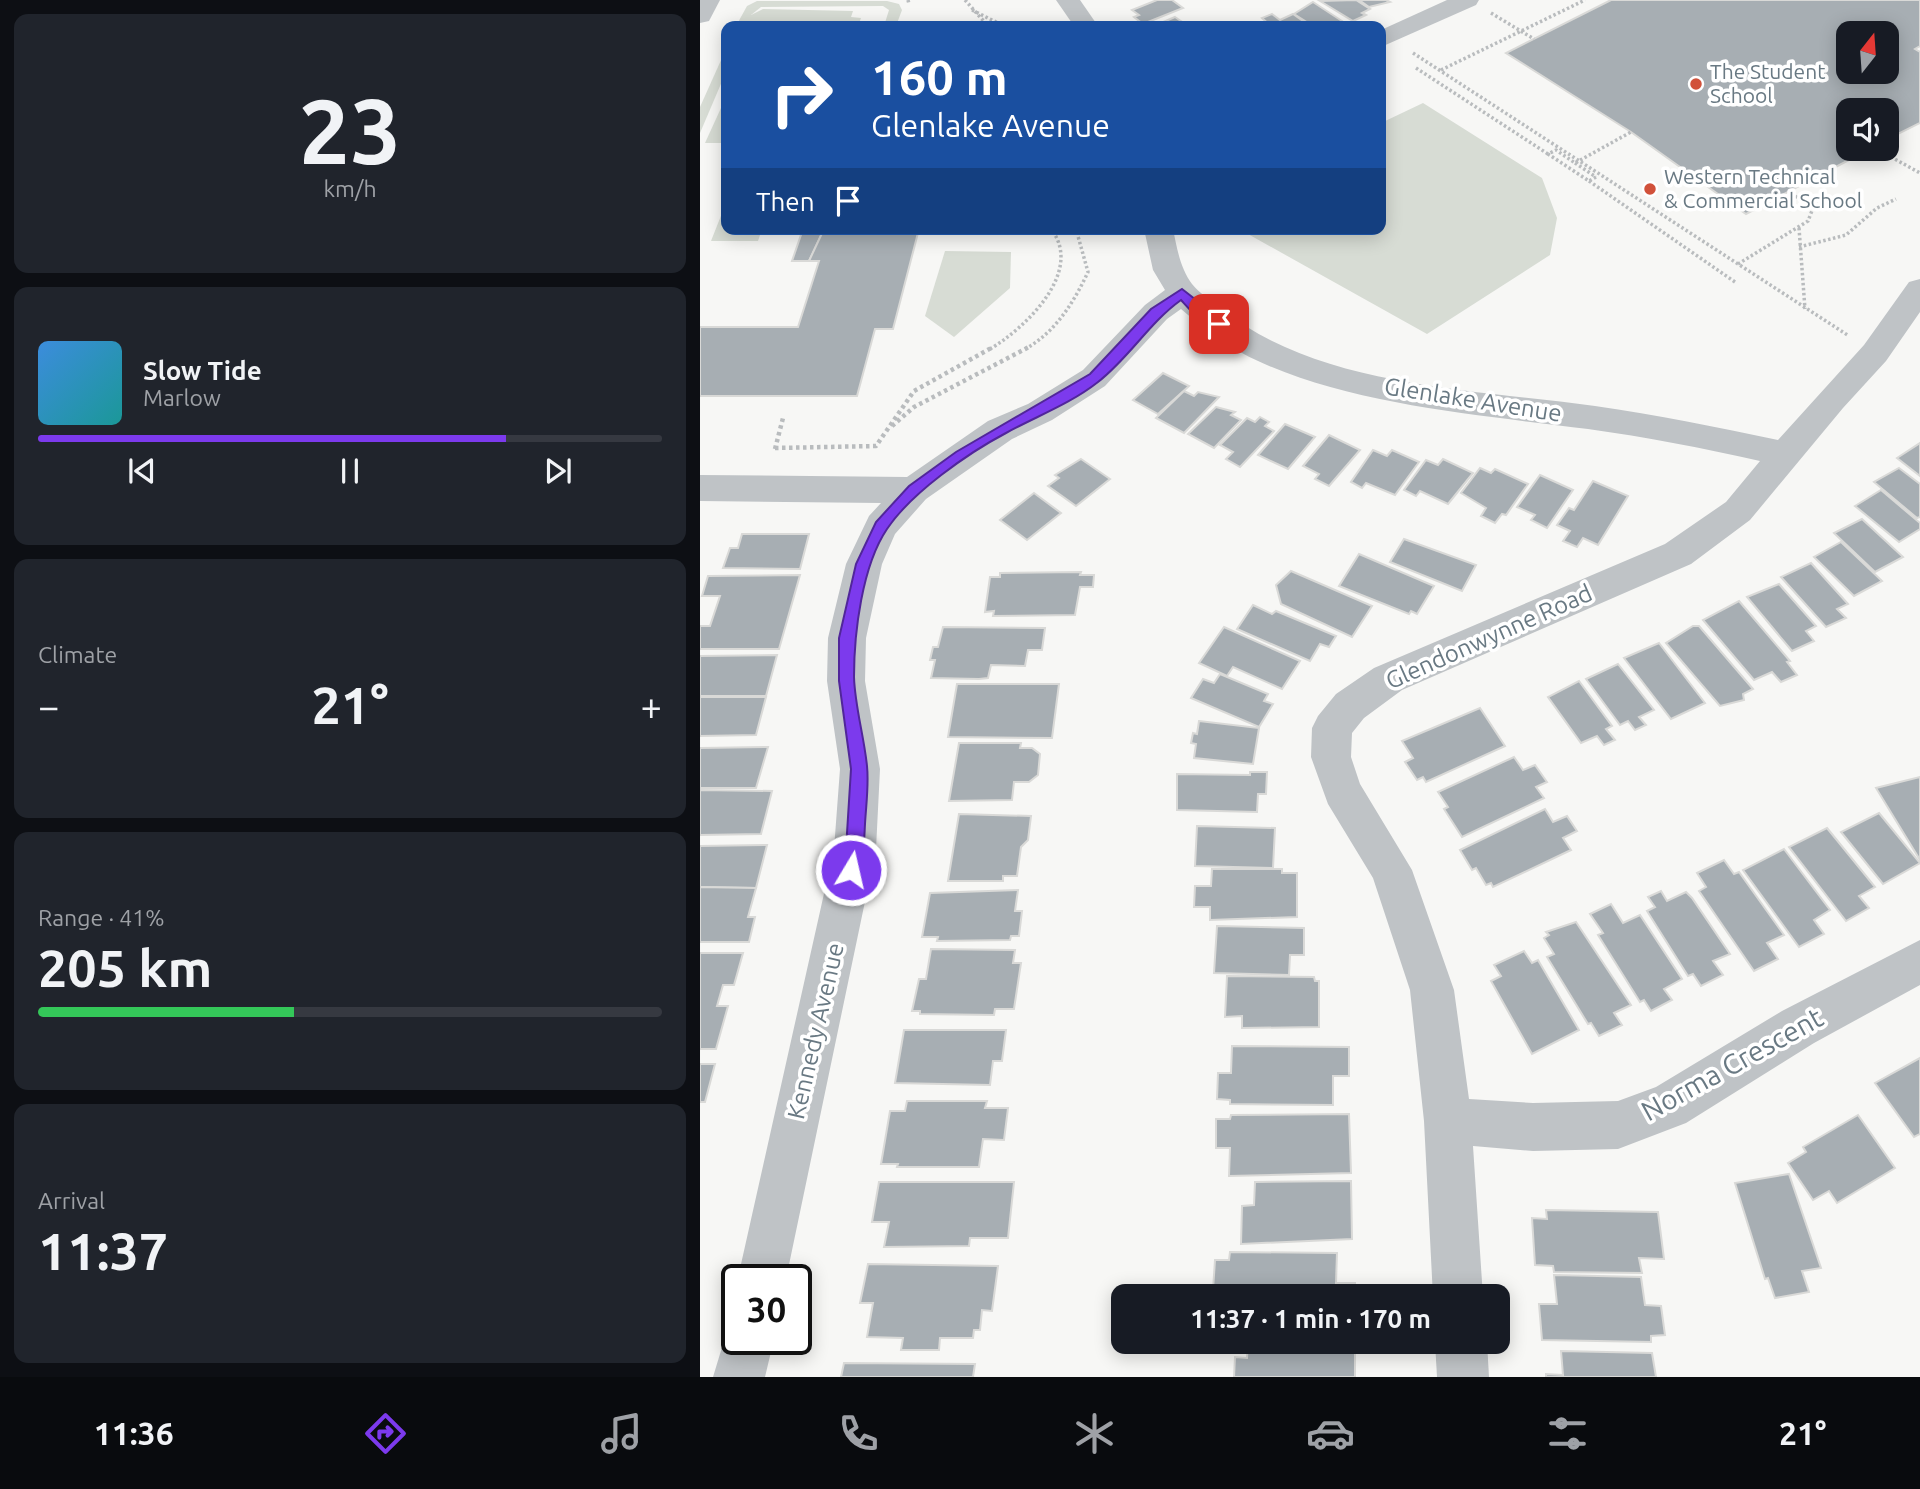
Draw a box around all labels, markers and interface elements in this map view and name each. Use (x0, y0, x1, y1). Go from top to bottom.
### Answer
north arrow (1836, 21, 1899, 84)
map controls (1836, 21, 1899, 161)
icon: right (756, 49, 847, 140)
text: 160 m (871, 49, 1008, 104)
place label: The Student School (1710, 59, 1825, 107)
marker: The Student School (1688, 76, 1704, 92)
text: 23 (299, 79, 401, 181)
button: sound (1836, 98, 1899, 161)
text: Glenlake Avenue (871, 107, 1110, 143)
place label: Western Technical & Commercial School (1664, 164, 1862, 212)
text: km/h (323, 176, 377, 201)
marker: Western Technical & Commercial School (1642, 181, 1658, 197)
icon: arrive (829, 182, 867, 220)
text: Then (756, 187, 815, 216)
pin (1189, 294, 1249, 354)
icon: arrive (1200, 305, 1238, 343)
text: Slow Tide (143, 356, 262, 385)
street label: Glenlake Avenue (1382, 372, 1564, 427)
text: Marlow (143, 385, 221, 410)
icon: previous (123, 452, 161, 490)
icon: pause (331, 452, 369, 490)
icon: next (539, 452, 577, 490)
street label: Glendonwynne Road (1381, 579, 1596, 694)
text: Climate (38, 642, 117, 667)
text: 21° (311, 676, 389, 734)
text: − (38, 685, 59, 727)
text: + (641, 685, 662, 727)
position arrow (814, 833, 888, 907)
text: Range · 41% (38, 905, 165, 930)
text: 205 km (38, 939, 212, 997)
street label: Kennedy Avenue (782, 940, 849, 1122)
street label: Norma Crescent (1636, 1001, 1828, 1126)
text: Arrival (38, 1188, 105, 1213)
text: 11:37 (38, 1222, 168, 1280)
speed limit sign: 30 (721, 1264, 812, 1355)
text: 11:37 · 1 min · 170 m (1190, 1304, 1431, 1333)
icon: directions (361, 1409, 410, 1458)
icon: music (597, 1409, 646, 1458)
icon: phone (834, 1409, 883, 1458)
icon: climate (1070, 1409, 1119, 1458)
icon: car (1306, 1409, 1355, 1458)
icon: filters (1543, 1409, 1592, 1458)
text: 11:36 (94, 1415, 174, 1451)
text: 21° (1779, 1415, 1826, 1451)

